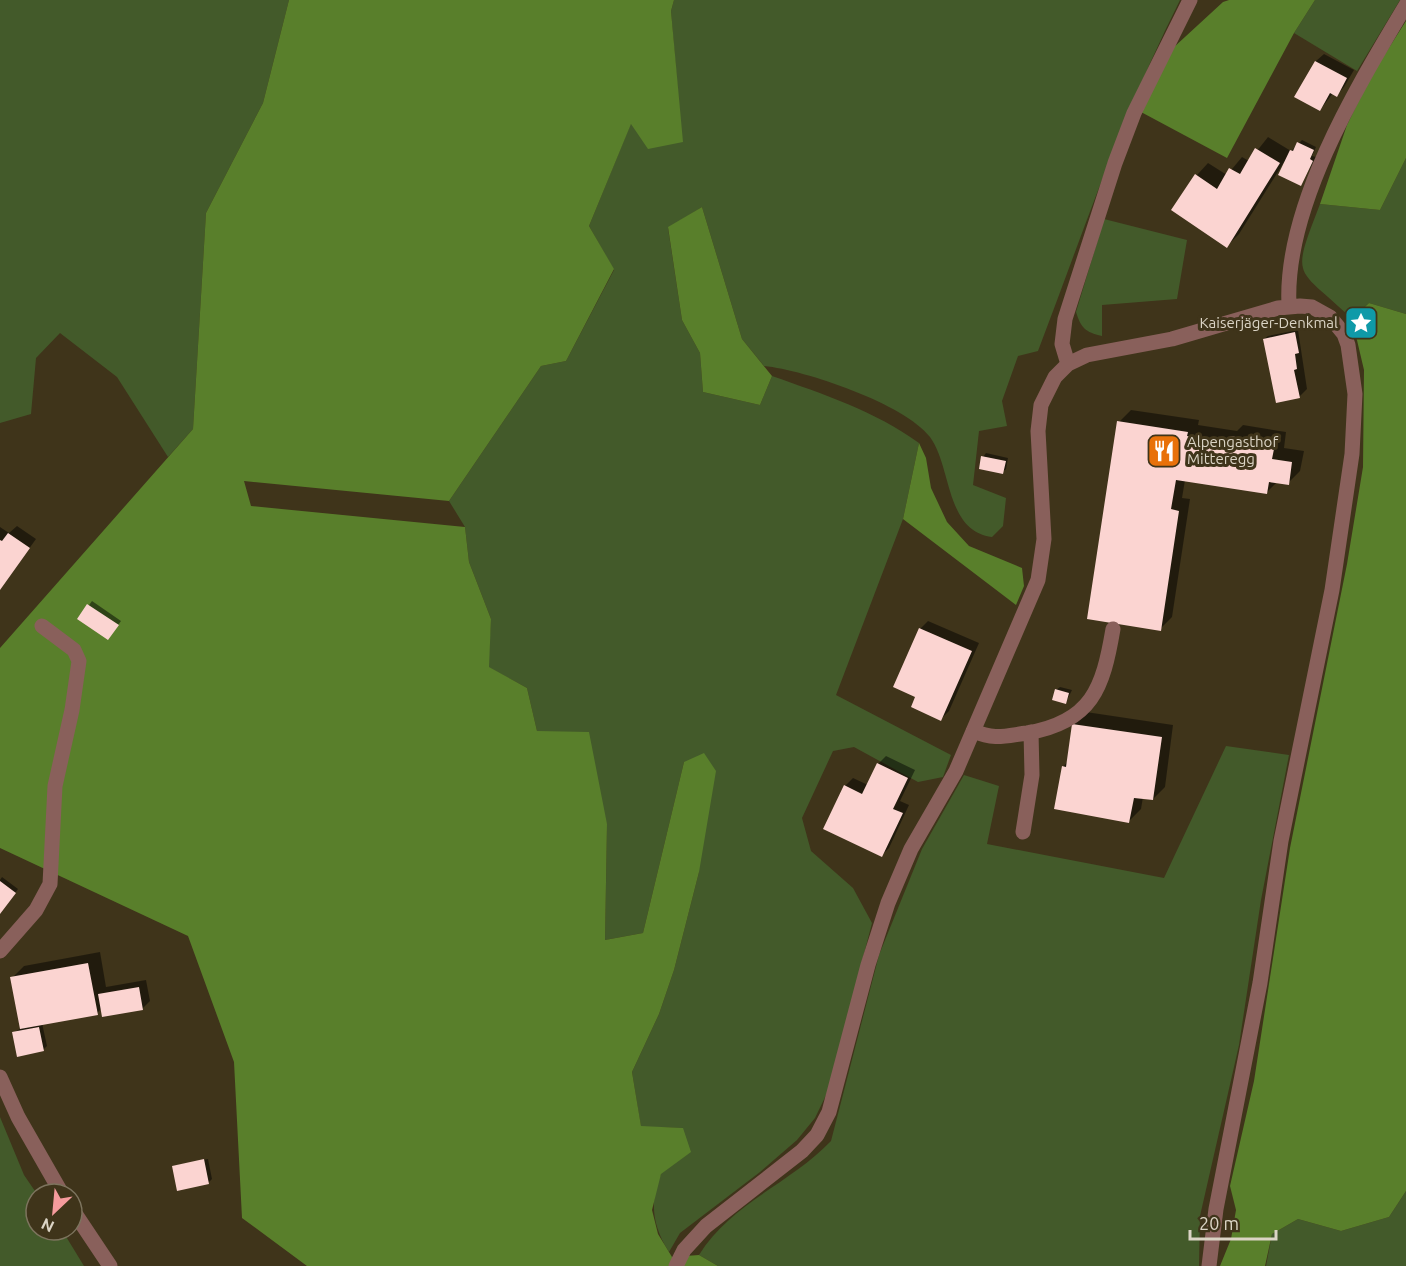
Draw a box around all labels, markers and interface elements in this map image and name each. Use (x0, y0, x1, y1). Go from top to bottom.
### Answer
place icon: Kaiserjäger-Denkmal (1343, 305, 1379, 341)
place label: Kaiserjäger-Denkmal (1199, 314, 1338, 331)
restaurant icon: Alpengasthof Mitteregg (1146, 433, 1182, 469)
place label: Alpengasthof Mitteregg (1187, 433, 1278, 467)
north arrow (24, 1182, 84, 1242)
scale bar (1190, 1203, 1276, 1241)
text: 20 m (1199, 1213, 1239, 1233)
text: N (38, 1215, 57, 1236)

